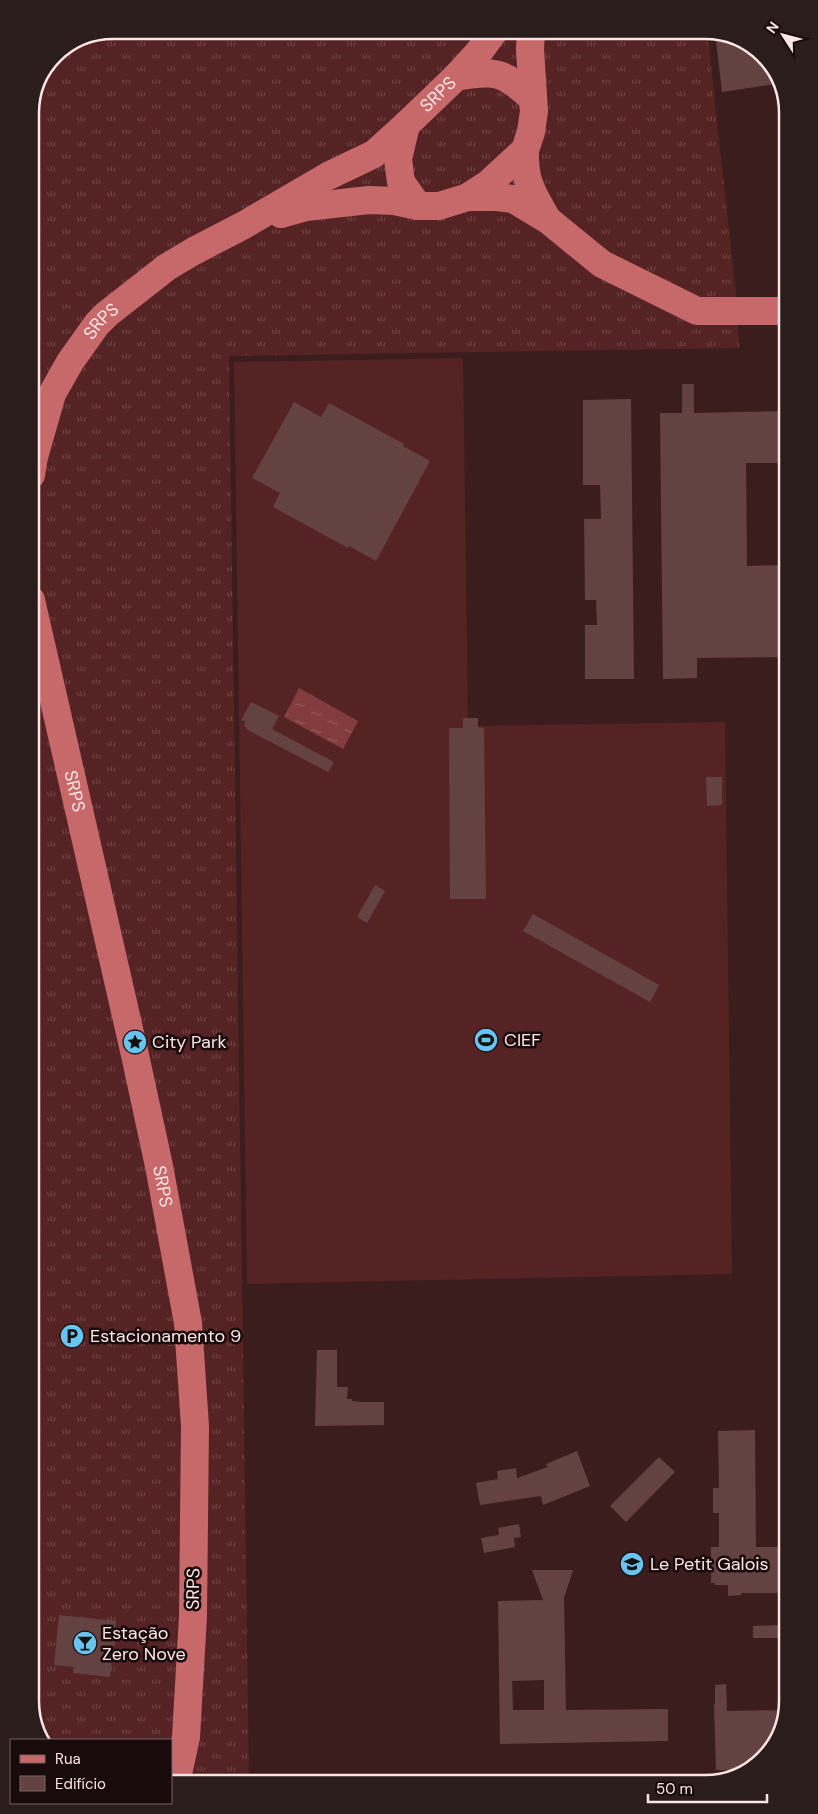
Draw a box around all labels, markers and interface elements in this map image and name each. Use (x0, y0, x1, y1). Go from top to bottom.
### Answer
north arrow (758, 10, 808, 60)
text: N (762, 18, 783, 37)
street label: SRPS (415, 71, 461, 117)
street label: SRPS (78, 297, 124, 344)
street label: SRPS (58, 768, 91, 814)
sports icon: CIEF (473, 1027, 499, 1053)
place label: CIEF (504, 1028, 541, 1052)
place icon: City Park (122, 1029, 148, 1055)
place label: City Park (152, 1030, 227, 1054)
street label: SRPS (147, 1163, 178, 1209)
parking icon: Estacionamento 9 (59, 1323, 85, 1349)
place label: Estacionamento 9 (90, 1324, 241, 1348)
school or university icon: Le Petit Galois (619, 1551, 645, 1577)
place label: Le Petit Galois (650, 1552, 769, 1576)
street label: SRPS (181, 1568, 205, 1610)
place label: Estação Zero Nove (102, 1621, 186, 1666)
bar icon: Estação Zero Nove (72, 1630, 98, 1656)
legend (10, 1739, 172, 1804)
text: Rua (55, 1749, 81, 1769)
scale bar (648, 1772, 767, 1804)
text: Edifício (55, 1774, 106, 1794)
text: 50 m (656, 1779, 693, 1799)

